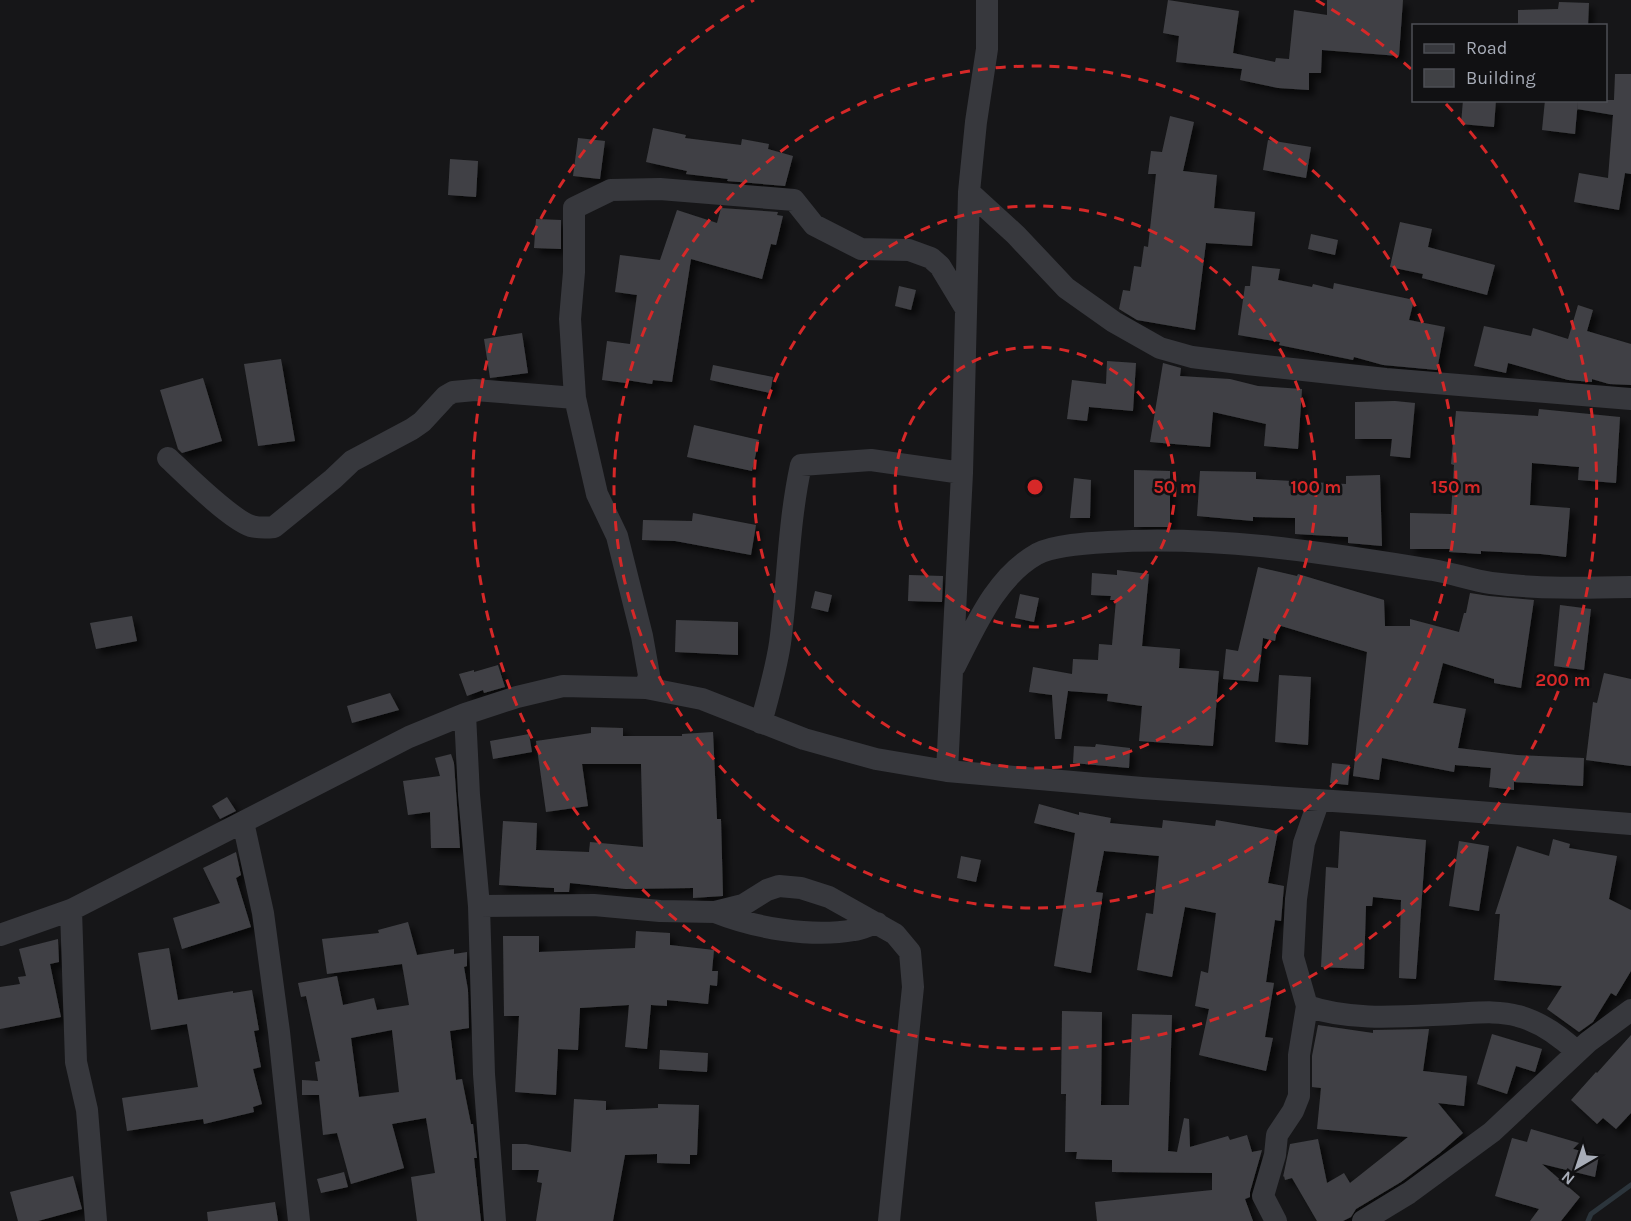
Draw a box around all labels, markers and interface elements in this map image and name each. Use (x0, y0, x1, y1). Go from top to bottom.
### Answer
legend (1412, 24, 1607, 102)
text: Road (1466, 37, 1507, 59)
text: Building (1466, 67, 1536, 89)
text: 50 m (1153, 476, 1197, 498)
text: 100 m (1291, 476, 1341, 498)
text: 150 m (1431, 476, 1481, 498)
centre of rings (1025, 477, 1045, 497)
text: 200 m (1535, 669, 1591, 691)
north arrow (1547, 1137, 1607, 1197)
text: N (1557, 1167, 1578, 1189)

